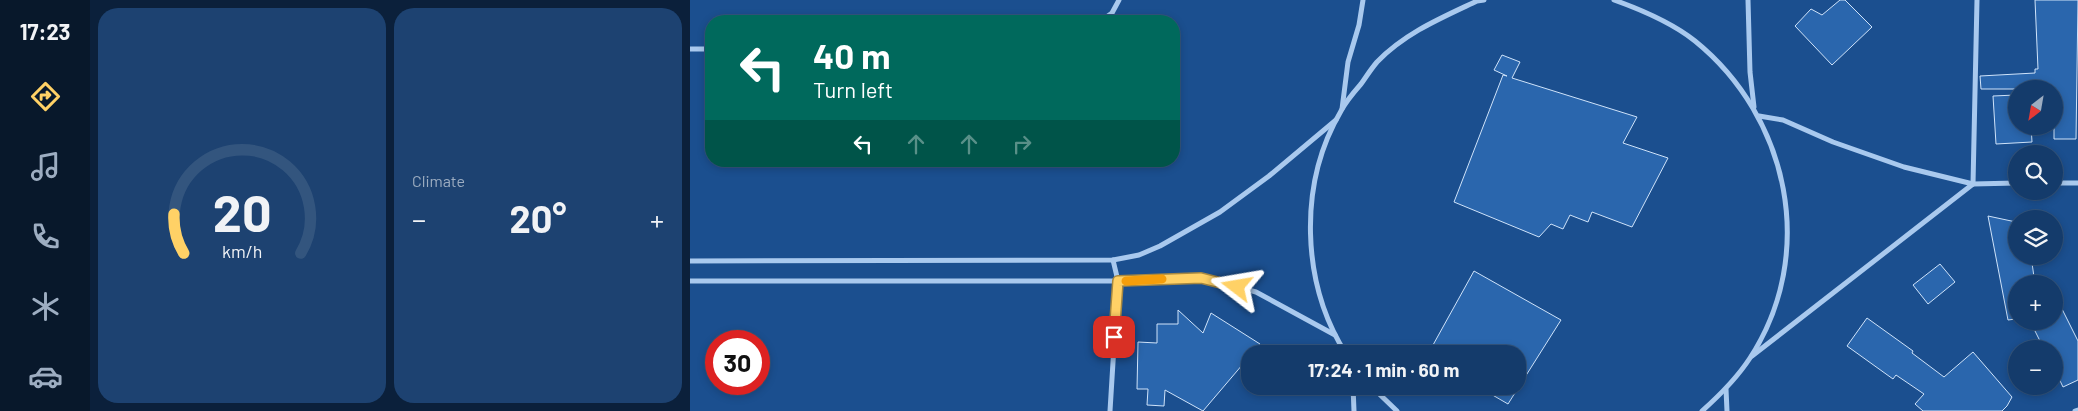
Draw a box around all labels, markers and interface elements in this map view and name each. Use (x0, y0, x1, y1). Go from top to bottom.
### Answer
text: 17:23 (20, 18, 70, 44)
text: 40 m (813, 34, 890, 76)
icon: left (730, 35, 795, 100)
text: Turn left (813, 76, 893, 102)
icon: directions (28, 79, 63, 114)
north arrow (2008, 80, 2062, 135)
map controls (2008, 80, 2063, 395)
icon: left (849, 130, 877, 158)
icon: ahead (902, 130, 930, 158)
icon: ahead (955, 130, 983, 158)
icon: right (1008, 130, 1036, 158)
button: search (2008, 145, 2063, 200)
icon: music (28, 149, 63, 184)
text: Climate (412, 171, 465, 190)
text: 20 (213, 180, 271, 242)
text: 20° (509, 195, 567, 241)
text: − (412, 202, 426, 236)
text: + (650, 202, 664, 236)
button: layers (2008, 210, 2063, 265)
icon: phone (28, 219, 63, 254)
text: km/h (222, 240, 262, 262)
position arrow (1210, 260, 1262, 312)
button: + (2008, 275, 2063, 330)
icon: climate (28, 289, 63, 324)
pin (1093, 316, 1135, 358)
icon: arrive (1100, 323, 1128, 351)
speed limit sign: 30 (705, 330, 770, 395)
button: − (2008, 340, 2063, 395)
text: 17:24 · 1 min · 60 m (1308, 358, 1459, 381)
icon: car (28, 359, 63, 394)

